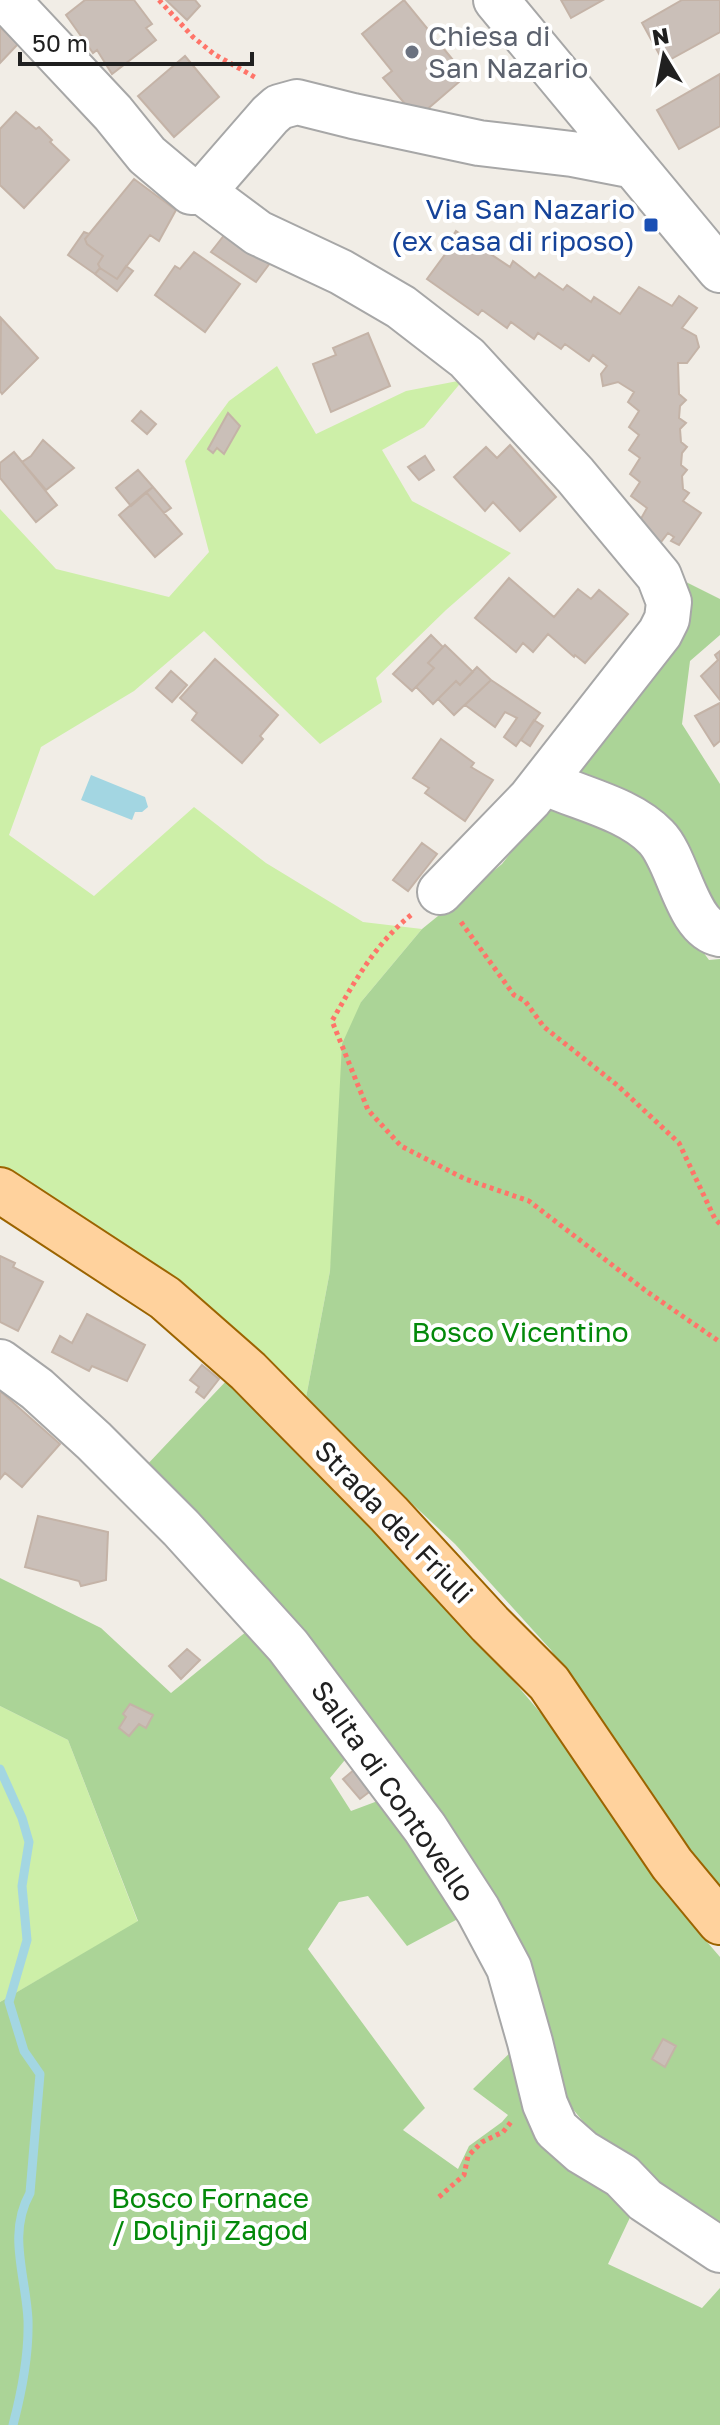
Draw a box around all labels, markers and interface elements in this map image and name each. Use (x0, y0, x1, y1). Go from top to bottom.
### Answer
scale bar (20, 16, 252, 66)
north arrow (624, 16, 704, 96)
place label: Chiesa di San Nazario (428, 19, 588, 84)
text: N (650, 21, 671, 51)
text: 50 m (32, 28, 88, 57)
marker: Chiesa di San Nazario (403, 43, 421, 61)
place label: Via San Nazario (ex casa di riposo) (391, 192, 635, 257)
marker: Via San Nazario (ex casa di riposo) (642, 216, 660, 234)
park label: Bosco Vicentino (412, 1315, 628, 1348)
street label: Strada del Friuli (309, 1434, 480, 1610)
street label: Salita di Contovello (305, 1674, 482, 1907)
park label: Bosco Fornace / Doljnji Zagod (111, 2181, 309, 2246)

